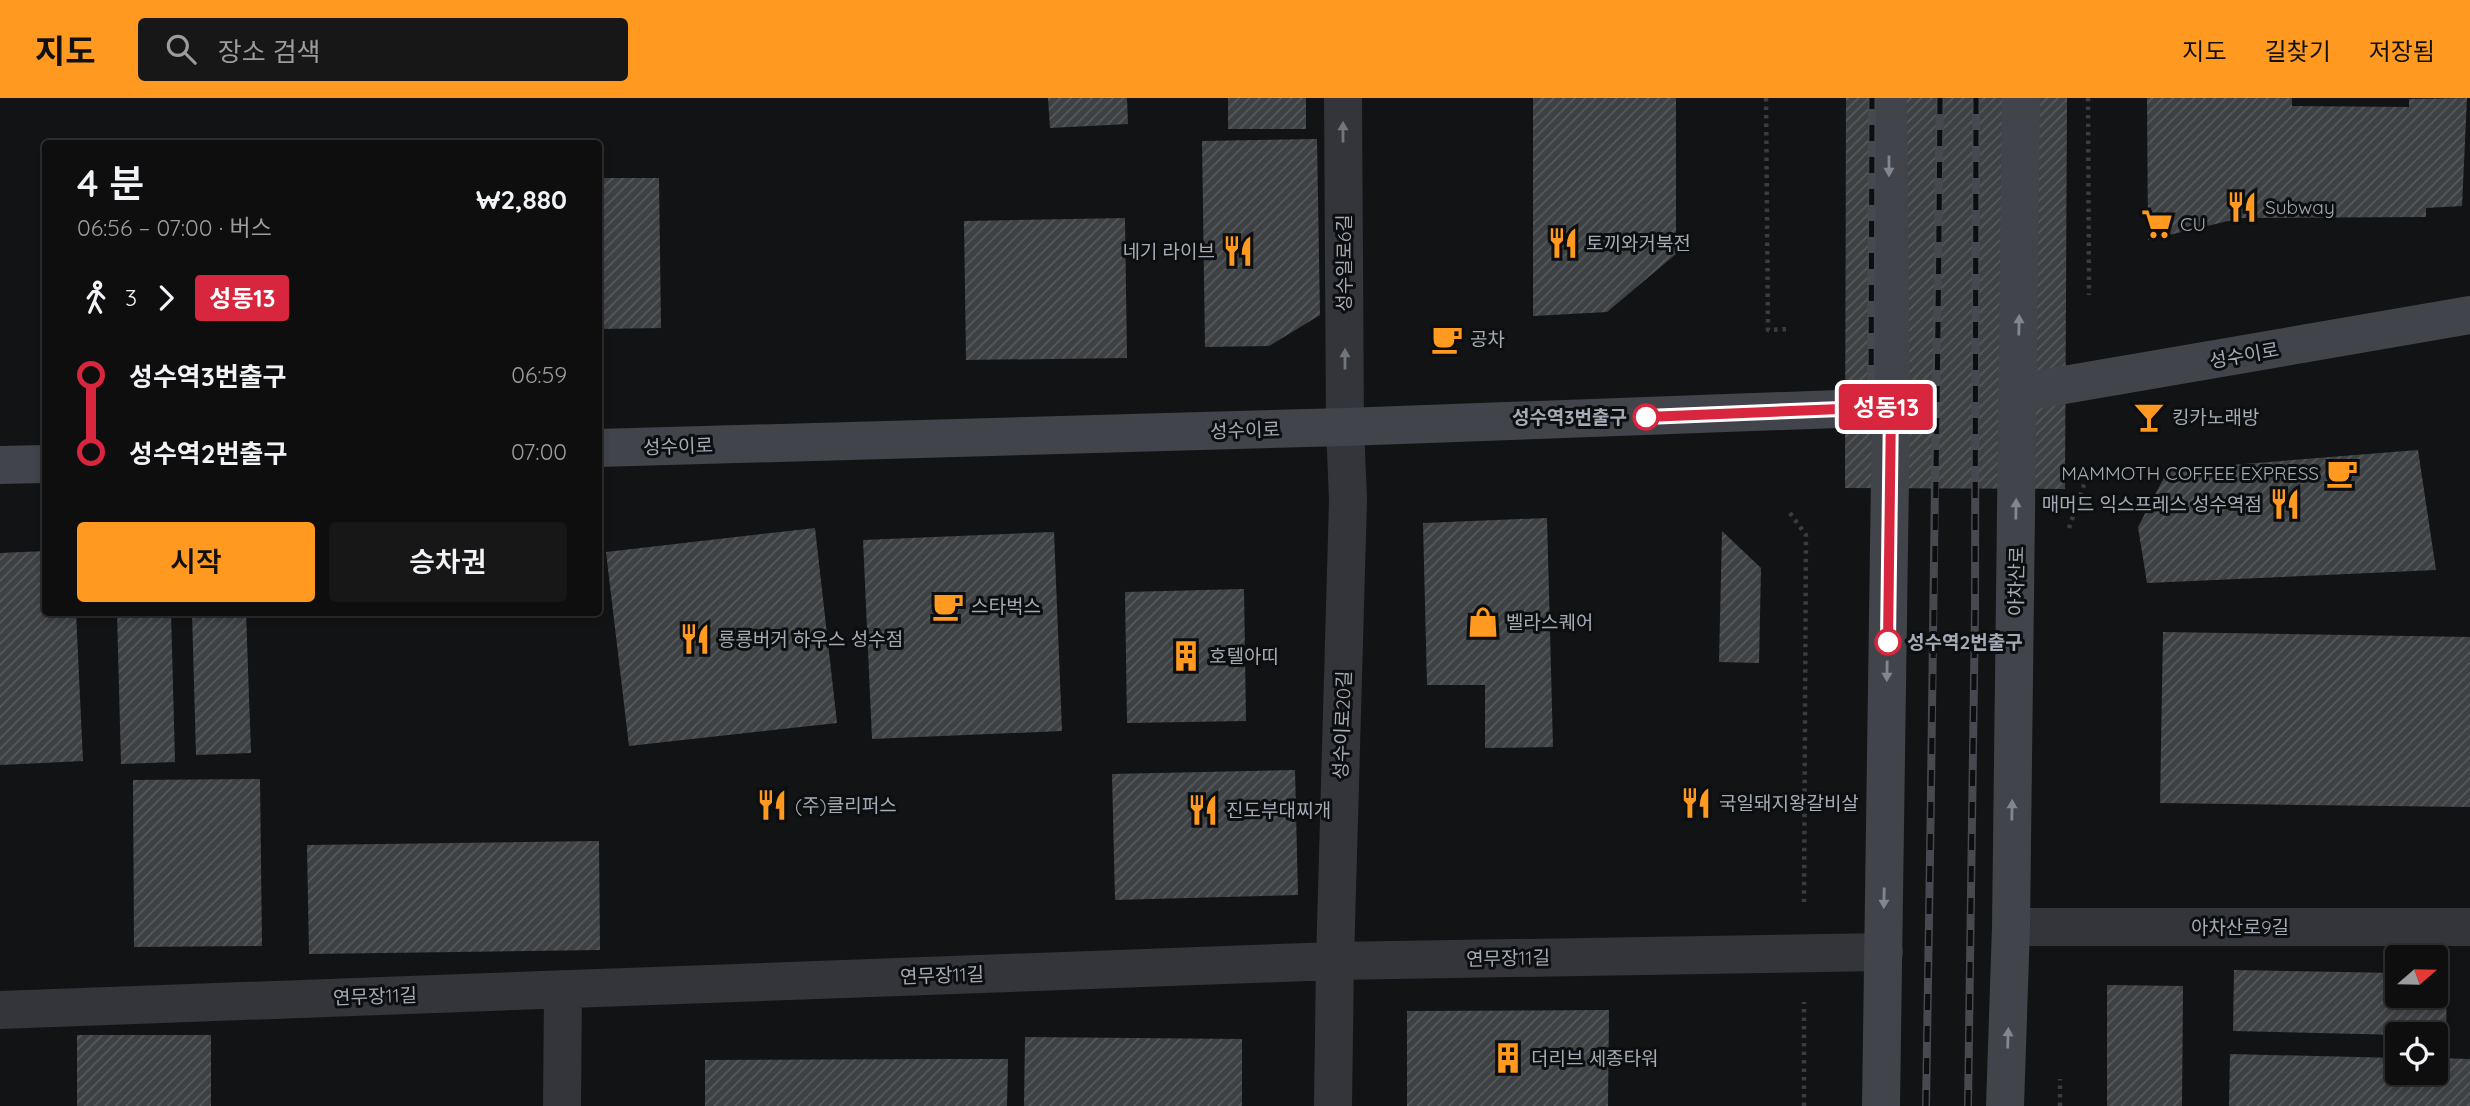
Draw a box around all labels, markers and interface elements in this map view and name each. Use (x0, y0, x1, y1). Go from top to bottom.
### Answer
search box (138, 18, 628, 81)
text: 지도 (35, 30, 96, 71)
icon: search (162, 30, 200, 68)
text: 장소 검색 (218, 35, 321, 68)
text: 지도 (2182, 36, 2227, 66)
text: 길찾기 (2265, 36, 2331, 66)
text: 저장됨 (2369, 36, 2435, 66)
one-way arrow (1338, 120, 1349, 142)
one-way arrow (1883, 155, 1895, 177)
text: 4 분 (77, 159, 144, 207)
text: ₩2,880 (476, 183, 567, 216)
restaurant icon: Subway (2225, 190, 2259, 224)
place label: Subway (2265, 195, 2335, 219)
supermarket icon: CU (2140, 207, 2174, 241)
place label: CU (2180, 212, 2206, 236)
text: 06:56 – 07:00 · 버스 (77, 213, 272, 242)
street label: 성수일로6길 (1332, 214, 1356, 312)
restaurant icon: 토끼와거북전 (1546, 226, 1580, 260)
place label: 토끼와거북전 (1586, 231, 1691, 255)
restaurant icon: 네기 라이브 (1221, 234, 1255, 268)
place label: 네기 라이브 (1122, 239, 1215, 263)
icon: walk (77, 279, 115, 317)
icon: forward (147, 279, 185, 317)
text: 3 (125, 283, 137, 312)
text: 성동13 (209, 283, 275, 313)
one-way arrow (2013, 314, 2024, 336)
cafe icon: 공차 (1430, 322, 1464, 356)
place label: 공차 (1470, 327, 1505, 351)
street label: 성수이로 (2207, 337, 2281, 373)
one-way arrow (1339, 348, 1351, 370)
text: 성수역3번출구 (129, 360, 286, 393)
text: 06:59 (511, 360, 567, 389)
line badge: 성동13 (1837, 384, 1935, 430)
text: 성동13 (1853, 392, 1919, 422)
bar icon: 킹카노래방 (2132, 400, 2166, 434)
marker: 성수역3번출구 (1633, 404, 1659, 430)
place label: 성수역3번출구 (1512, 405, 1627, 429)
place label: 킹카노래방 (2172, 405, 2259, 429)
street label: 성수이로 (1210, 417, 1280, 443)
street label: 성수이로 (643, 433, 713, 459)
text: 성수역2번출구 (129, 437, 287, 470)
text: 07:00 (511, 437, 567, 466)
cafe icon: MAMMOTH COFFEE EXPRESS (2325, 456, 2359, 490)
place label: MAMMOTH COFFEE EXPRESS (2061, 461, 2319, 485)
restaurant icon: 매머드 익스프레스 성수역점 (2268, 487, 2302, 521)
place label: 매머드 익스프레스 성수역점 (2042, 492, 2262, 516)
one-way arrow (2011, 498, 2022, 520)
button: 시작 (77, 522, 315, 602)
button: 승차권 (329, 522, 567, 602)
street label: 아차산로 (2003, 546, 2029, 616)
cafe icon: 스타벅스 (931, 589, 965, 623)
place label: 스타벅스 (971, 594, 1041, 618)
shop icon: 벨라스퀘어 (1466, 605, 1500, 639)
place label: 벨라스퀘어 (1506, 610, 1593, 634)
restaurant icon: 룡룡버거 하우스 성수점 (678, 622, 712, 656)
place label: 룡룡버거 하우스 성수점 (718, 627, 903, 651)
marker: 성수역2번출구 (1875, 629, 1901, 655)
place label: 성수역2번출구 (1907, 630, 2023, 654)
building icon: 호텔아띠 (1169, 639, 1203, 673)
place label: 호텔아띠 (1209, 644, 1279, 668)
one-way arrow (1881, 660, 1893, 682)
street label: 성수이로20길 (1328, 670, 1356, 780)
restaurant icon: 국일돼지왕갈비살 (1679, 786, 1713, 820)
restaurant icon: (주)클리퍼스 (755, 788, 789, 822)
place label: 국일돼지왕갈비살 (1719, 791, 1859, 815)
place label: (주)클리퍼스 (795, 793, 897, 817)
restaurant icon: 진도부대찌개 (1186, 793, 1220, 827)
place label: 진도부대찌개 (1226, 798, 1331, 822)
one-way arrow (2007, 799, 2018, 821)
one-way arrow (1878, 888, 1890, 910)
street label: 아차산로9길 (2191, 915, 2289, 939)
street label: 연무장11길 (1466, 945, 1550, 971)
north arrow (2385, 945, 2448, 1008)
map controls (2385, 945, 2448, 1085)
street label: 연무장11길 (900, 962, 984, 988)
street label: 연무장11길 (333, 983, 417, 1009)
button: locate (2385, 1022, 2448, 1085)
one-way arrow (2002, 1027, 2013, 1049)
building icon: 더리브 세종타워 (1491, 1041, 1525, 1075)
place label: 더리브 세종타워 (1531, 1046, 1659, 1070)

